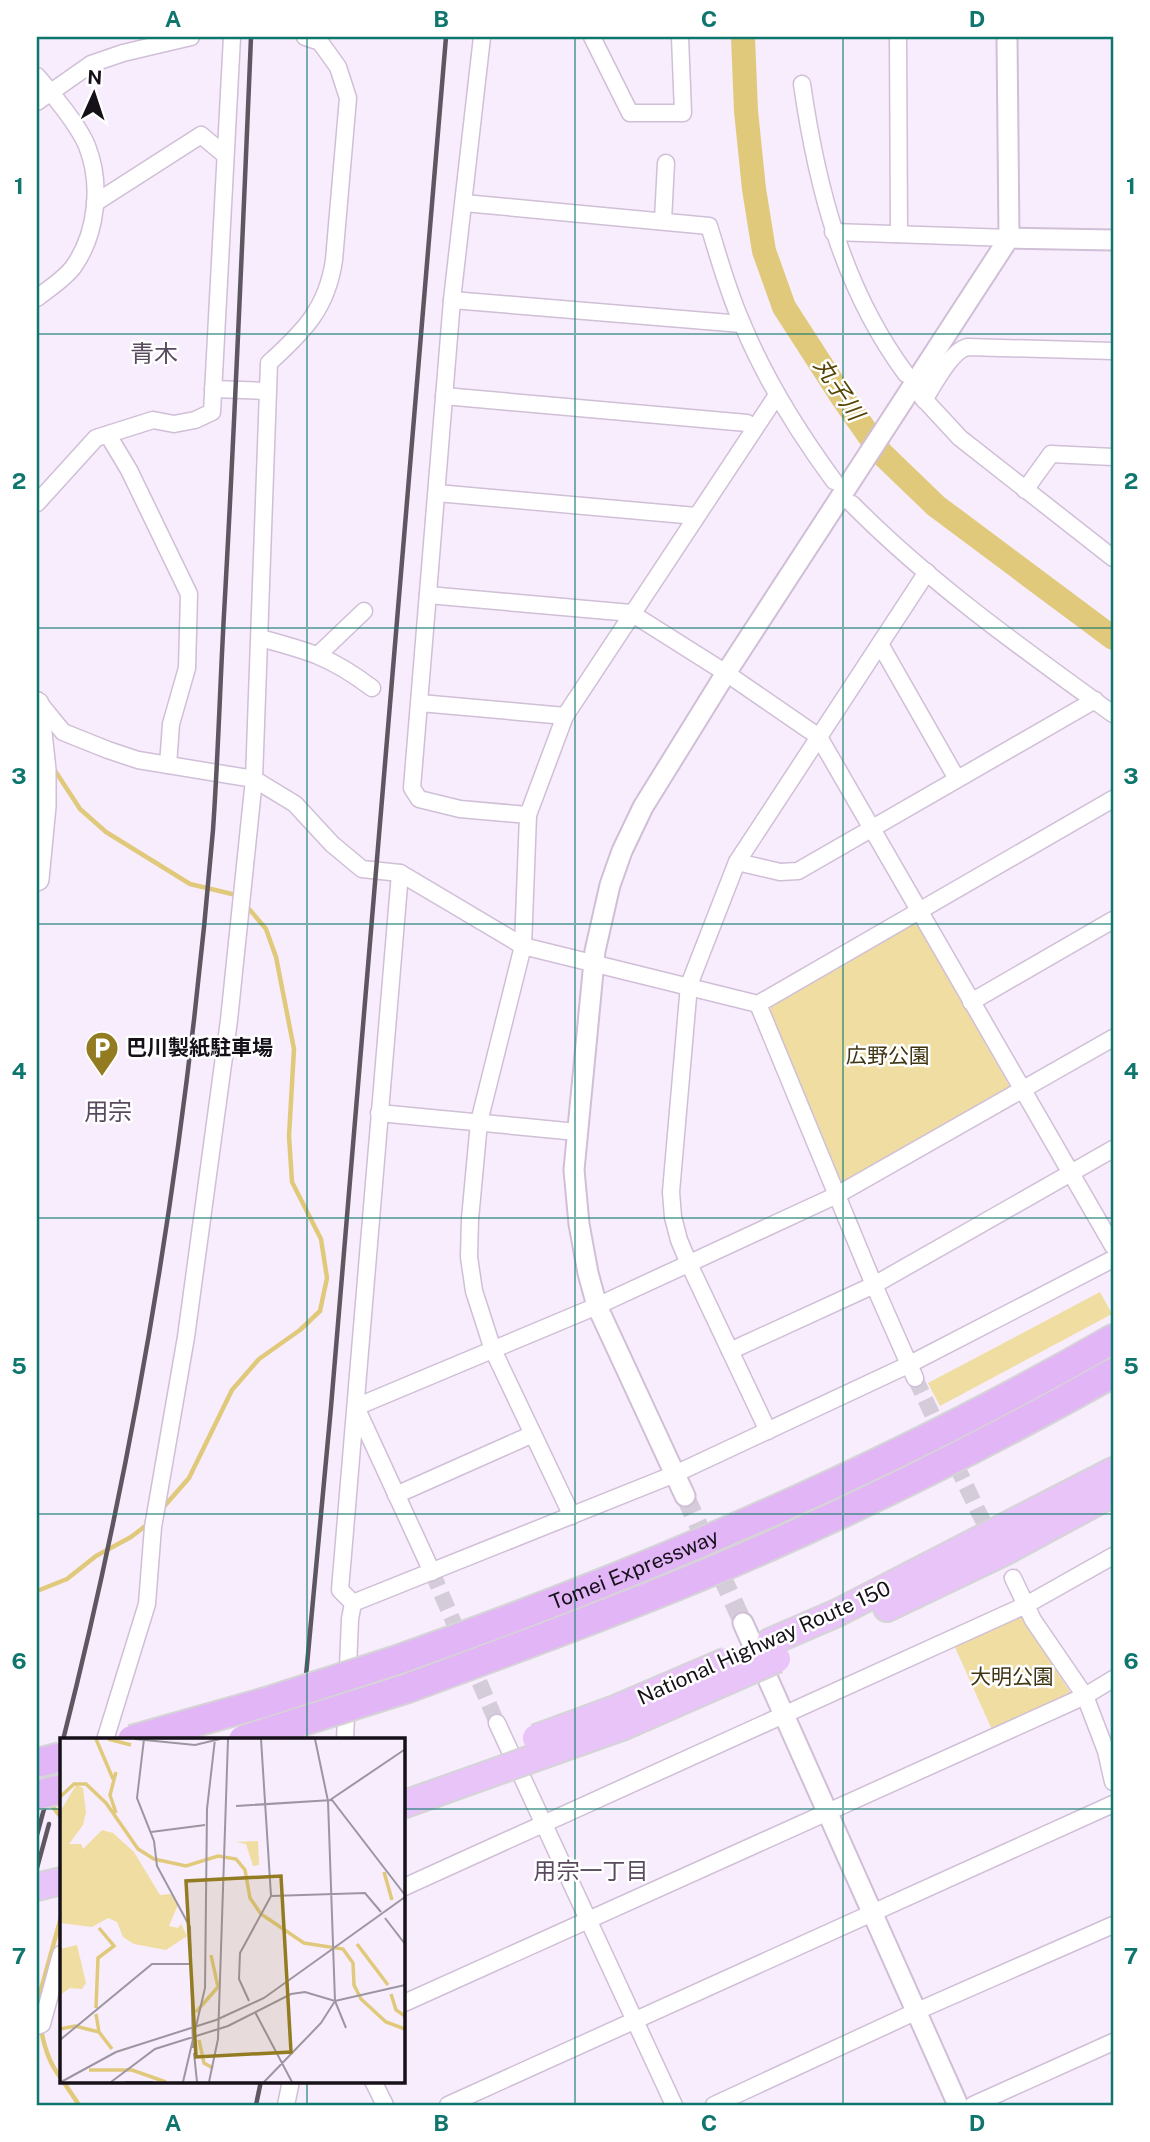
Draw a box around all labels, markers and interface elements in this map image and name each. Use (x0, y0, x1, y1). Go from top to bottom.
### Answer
text: A (165, 5, 182, 32)
text: B (433, 5, 449, 32)
text: C (701, 5, 717, 32)
text: D (969, 5, 985, 32)
north arrow (60, 60, 130, 130)
text: N (87, 66, 103, 88)
text: 1 (14, 172, 24, 199)
text: 1 (1126, 172, 1136, 199)
district label: 青木 (130, 339, 178, 367)
water label: 丸子川 (809, 353, 872, 427)
text: 2 (12, 467, 26, 494)
text: 2 (1124, 467, 1138, 494)
text: 3 (11, 762, 27, 789)
text: 3 (1123, 762, 1139, 789)
parking icon: 巴川製紙駐車場 (83, 1029, 121, 1078)
place label: 巴川製紙駐車場 (126, 1035, 273, 1060)
park label: 広野公園 (846, 1043, 930, 1068)
text: 4 (11, 1057, 27, 1084)
text: 4 (1123, 1057, 1139, 1084)
district label: 用宗 (84, 1097, 132, 1125)
text: 5 (11, 1352, 27, 1379)
text: 5 (1123, 1352, 1139, 1379)
street label: Tomei Expressway (546, 1524, 722, 1615)
street label: National Highway Route 150 (633, 1575, 894, 1710)
text: 6 (11, 1647, 27, 1674)
text: 6 (1123, 1647, 1139, 1674)
park label: 大明公園 (970, 1664, 1054, 1689)
inset map (60, 1738, 404, 2082)
district label: 用宗一丁目 (534, 1857, 649, 1884)
text: 7 (12, 1942, 26, 1969)
text: 7 (1124, 1942, 1138, 1969)
text: A (165, 2109, 182, 2136)
text: B (433, 2109, 449, 2136)
text: C (701, 2109, 717, 2136)
text: D (969, 2109, 985, 2136)

